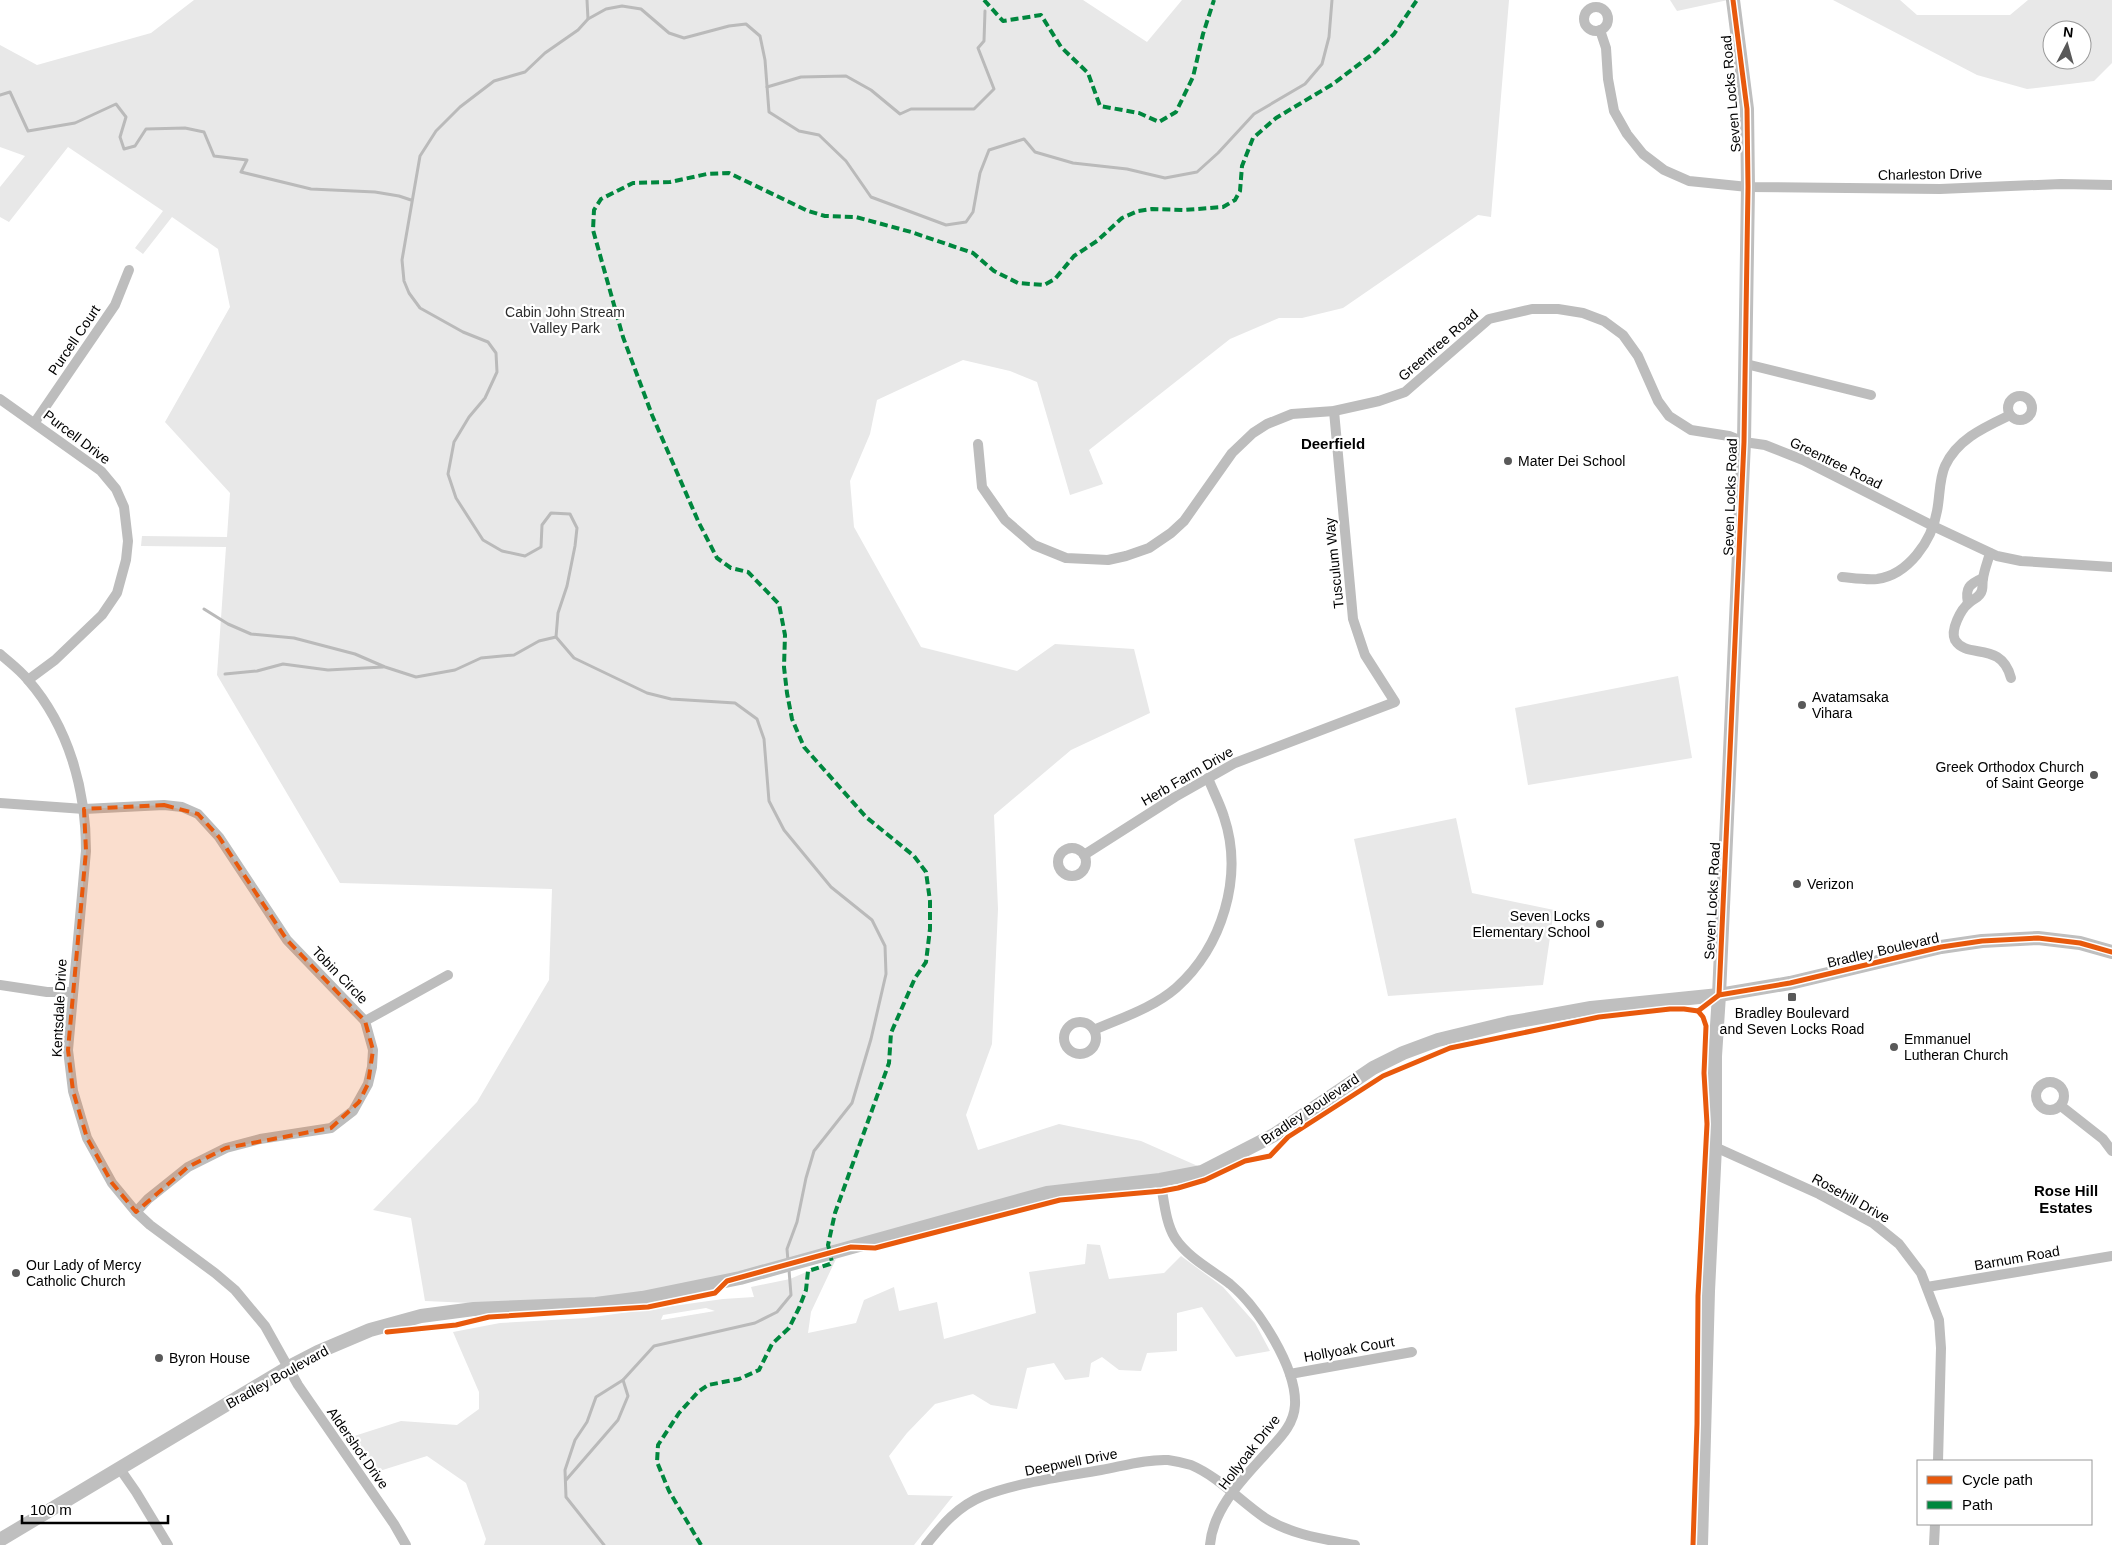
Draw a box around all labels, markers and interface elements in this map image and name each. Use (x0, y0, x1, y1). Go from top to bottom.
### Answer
north arrow (2042, 20, 2092, 70)
text: N (2062, 24, 2074, 41)
street label: Seven Locks Road (1718, 35, 1744, 153)
street label: Charleston Drive (1878, 165, 1982, 183)
street label: Purcell Court (45, 302, 103, 378)
park label: Cabin John Stream Valley Park (505, 304, 625, 336)
street label: Greentree Road (1395, 306, 1481, 384)
street label: Purcell Drive (40, 407, 114, 467)
street label: Greentree Road (1787, 434, 1885, 492)
district label: Deerfield (1301, 435, 1365, 452)
street label: Seven Locks Road (1720, 438, 1740, 556)
place label: Mater Dei School (1518, 453, 1625, 469)
marker: Mater Dei School (1502, 455, 1514, 467)
street label: Tusculum Way (1321, 517, 1347, 609)
place label: Avatamsaka Vihara (1812, 689, 1889, 721)
marker: Avatamsaka Vihara (1796, 699, 1808, 711)
street label: Herb Farm Drive (1138, 743, 1236, 809)
place label: Greek Orthodox Church of Saint George (1935, 759, 2084, 791)
marker: Greek Orthodox Church of Saint George (2088, 769, 2100, 781)
street label: Seven Locks Road (1701, 842, 1723, 960)
place label: Verizon (1807, 876, 1854, 892)
marker: Verizon (1791, 878, 1803, 890)
place label: Seven Locks Elementary School (1472, 908, 1590, 940)
marker: Seven Locks Elementary School (1594, 918, 1606, 930)
street label: Bradley Boulevard (1825, 929, 1941, 971)
street label: Tobin Circle (309, 943, 371, 1007)
street label: Kentsdale Drive (48, 958, 70, 1058)
marker: Bradley Boulevard and Seven Locks Road (1786, 991, 1798, 1003)
place label: Bradley Boulevard and Seven Locks Road (1720, 1005, 1864, 1037)
place label: Emmanuel Lutheran Church (1904, 1031, 2008, 1063)
marker: Emmanuel Lutheran Church (1888, 1041, 1900, 1053)
street label: Bradley Boulevard (1258, 1070, 1362, 1148)
street label: Rosehill Drive (1809, 1170, 1893, 1226)
district label: Rose Hill Estates (2034, 1182, 2098, 1216)
street label: Barnum Road (1973, 1243, 2061, 1273)
place label: Our Lady of Mercy Catholic Church (26, 1257, 141, 1289)
marker: Our Lady of Mercy Catholic Church (10, 1267, 22, 1279)
street label: Hollyoak Court (1302, 1333, 1396, 1365)
street label: Bradley Boulevard (223, 1342, 331, 1412)
place label: Byron House (169, 1350, 250, 1366)
marker: Byron House (153, 1352, 165, 1364)
street label: Aldershot Drive (324, 1404, 392, 1492)
street label: Hollyoak Drive (1215, 1411, 1283, 1492)
street label: Deepwell Drive (1023, 1445, 1119, 1479)
legend (1917, 1460, 2092, 1525)
text: Cycle path (1962, 1471, 2033, 1488)
scale bar (22, 1492, 169, 1524)
text: Path (1962, 1496, 1993, 1513)
text: 100 m (30, 1501, 72, 1518)

